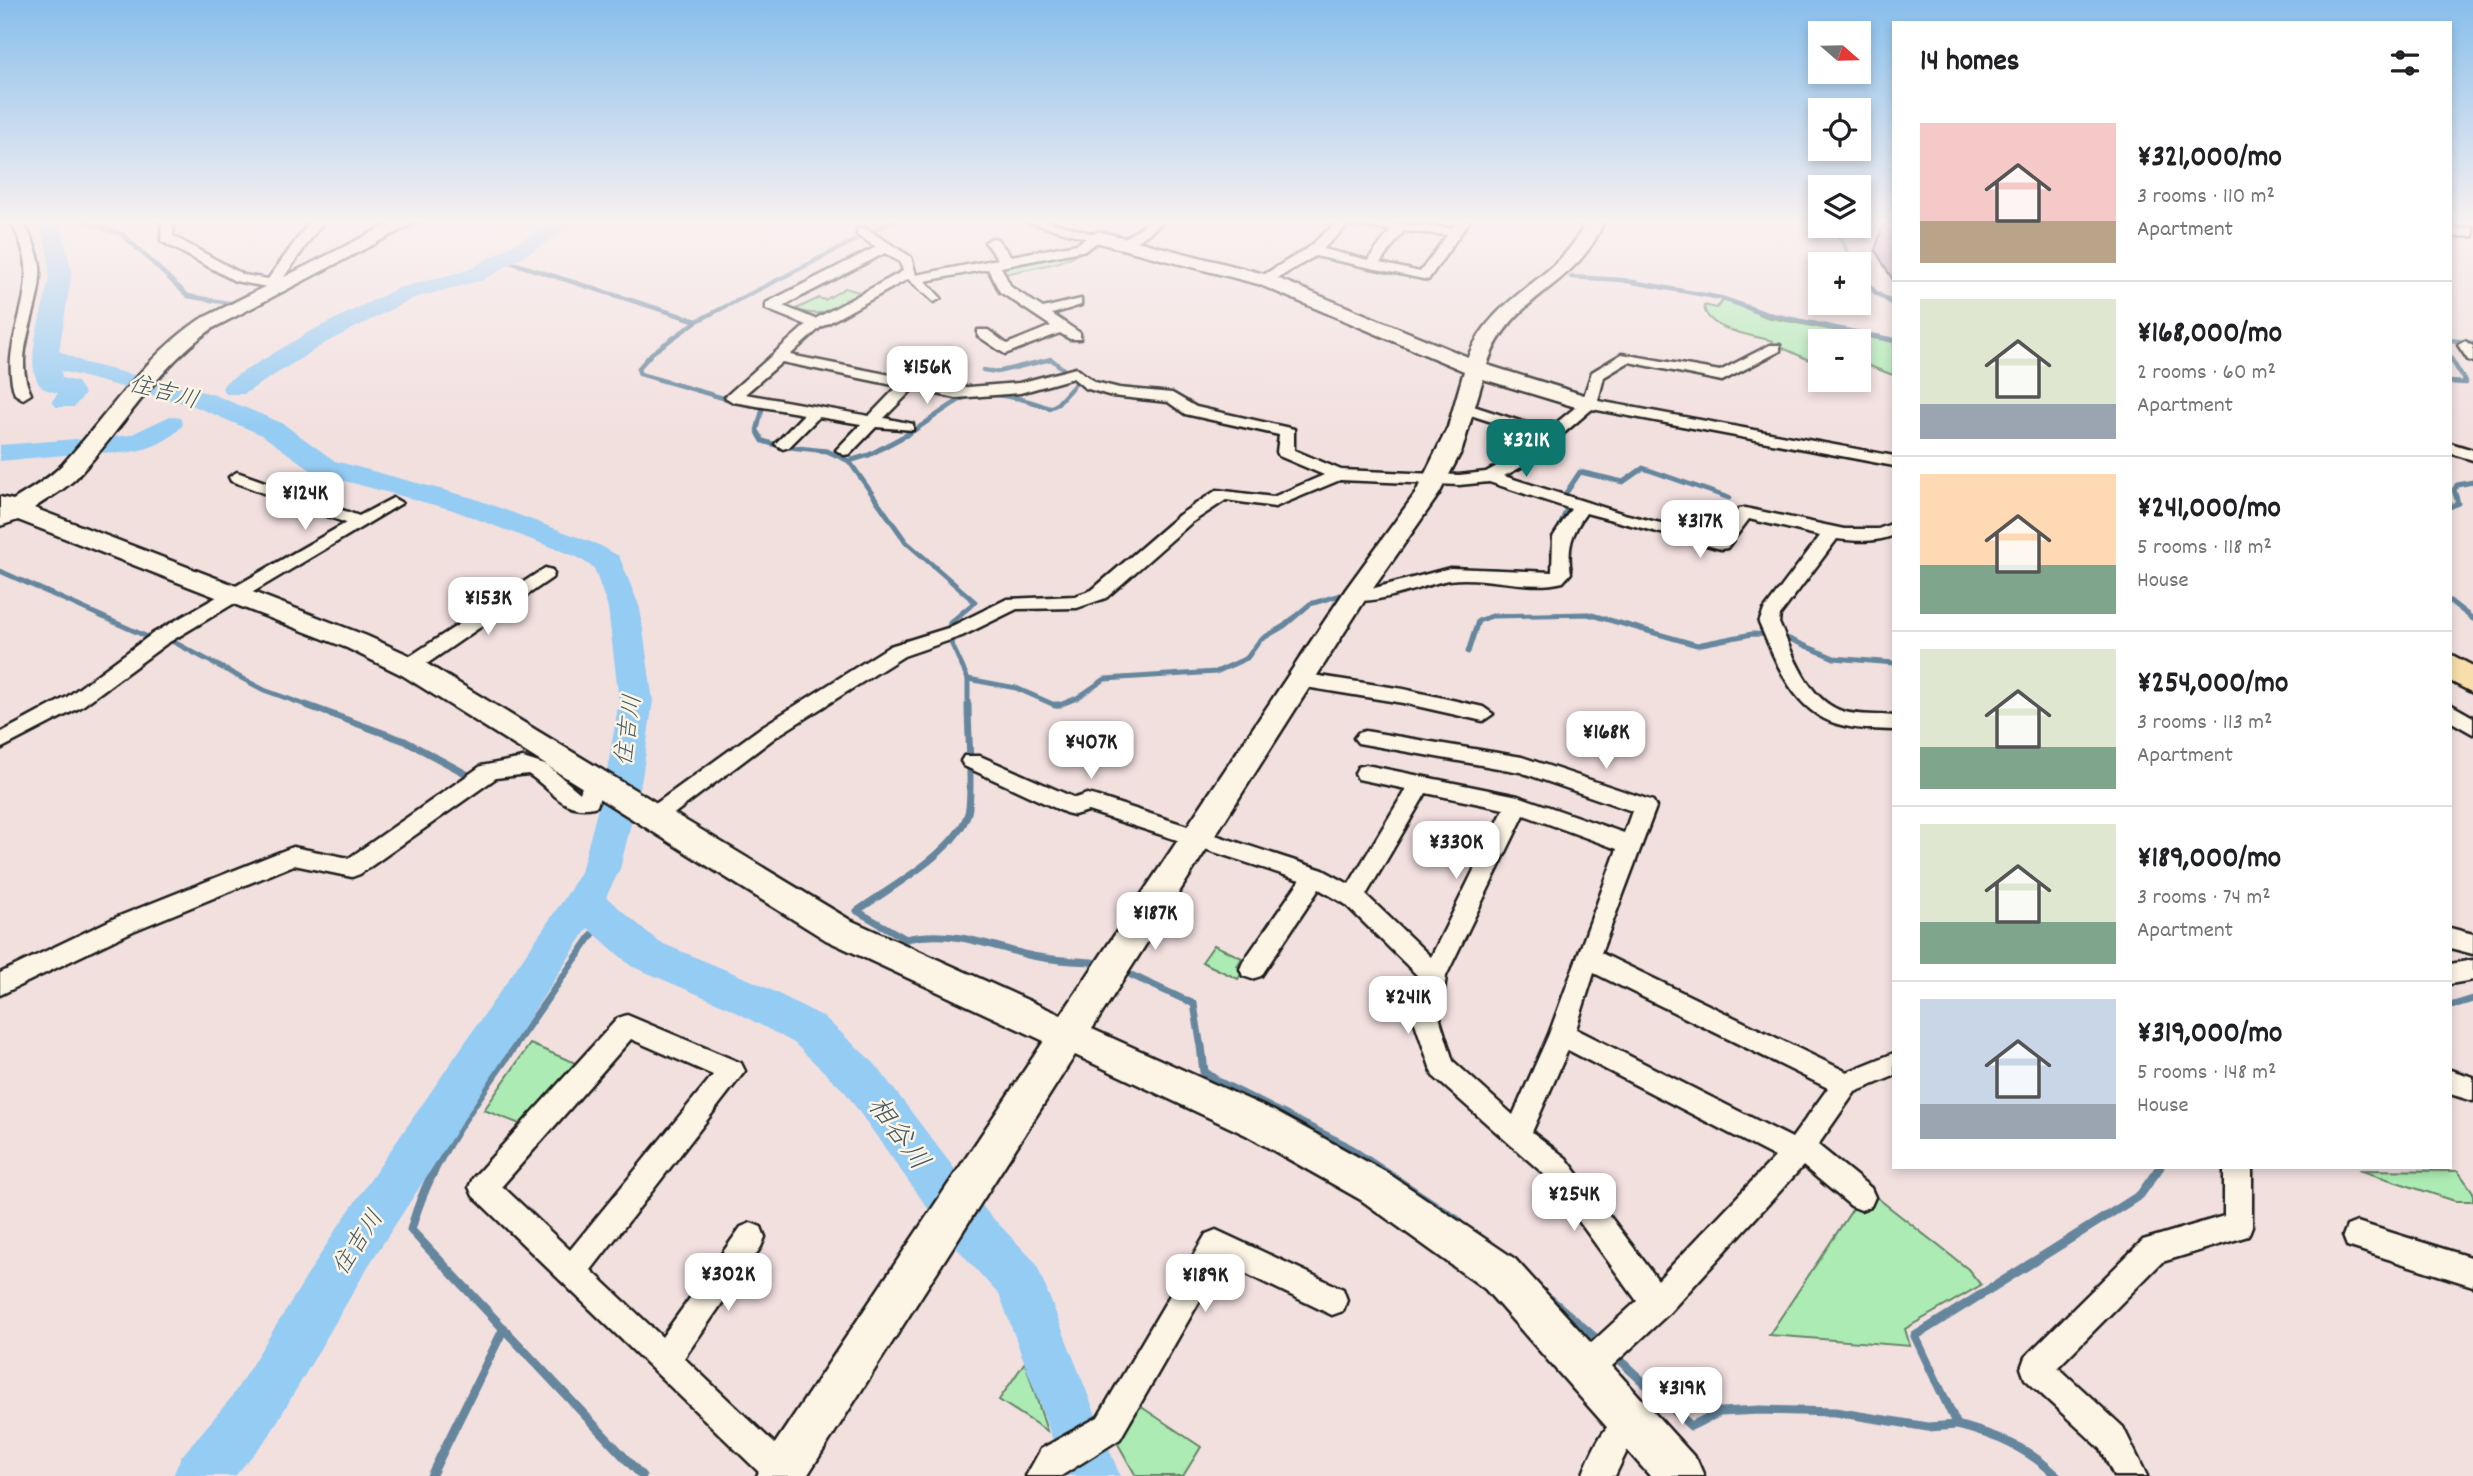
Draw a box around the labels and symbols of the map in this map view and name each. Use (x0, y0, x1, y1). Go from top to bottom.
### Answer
north arrow (1808, 21, 1871, 84)
pin: ¥156K (878, 346, 976, 406)
water label: 住吉川 (124, 368, 202, 420)
pin: ¥321K (1477, 420, 1575, 479)
pin: ¥124K (256, 472, 354, 532)
pin: ¥317K (1651, 500, 1749, 560)
pin: ¥153K (439, 578, 537, 637)
water label: 住吉川 (608, 692, 652, 768)
pin: ¥168K (1557, 712, 1655, 771)
pin: ¥407K (1042, 722, 1140, 781)
pin: ¥330K (1407, 822, 1505, 881)
pin: ¥187K (1106, 892, 1204, 952)
pin: ¥241K (1359, 976, 1457, 1036)
water label: 相谷川 (855, 1089, 937, 1181)
pin: ¥254K (1525, 1174, 1623, 1233)
water label: 住吉川 (326, 1204, 393, 1283)
pin: ¥302K (679, 1254, 777, 1313)
pin: ¥189K (1156, 1254, 1254, 1314)
pin: ¥319K (1633, 1368, 1731, 1427)

